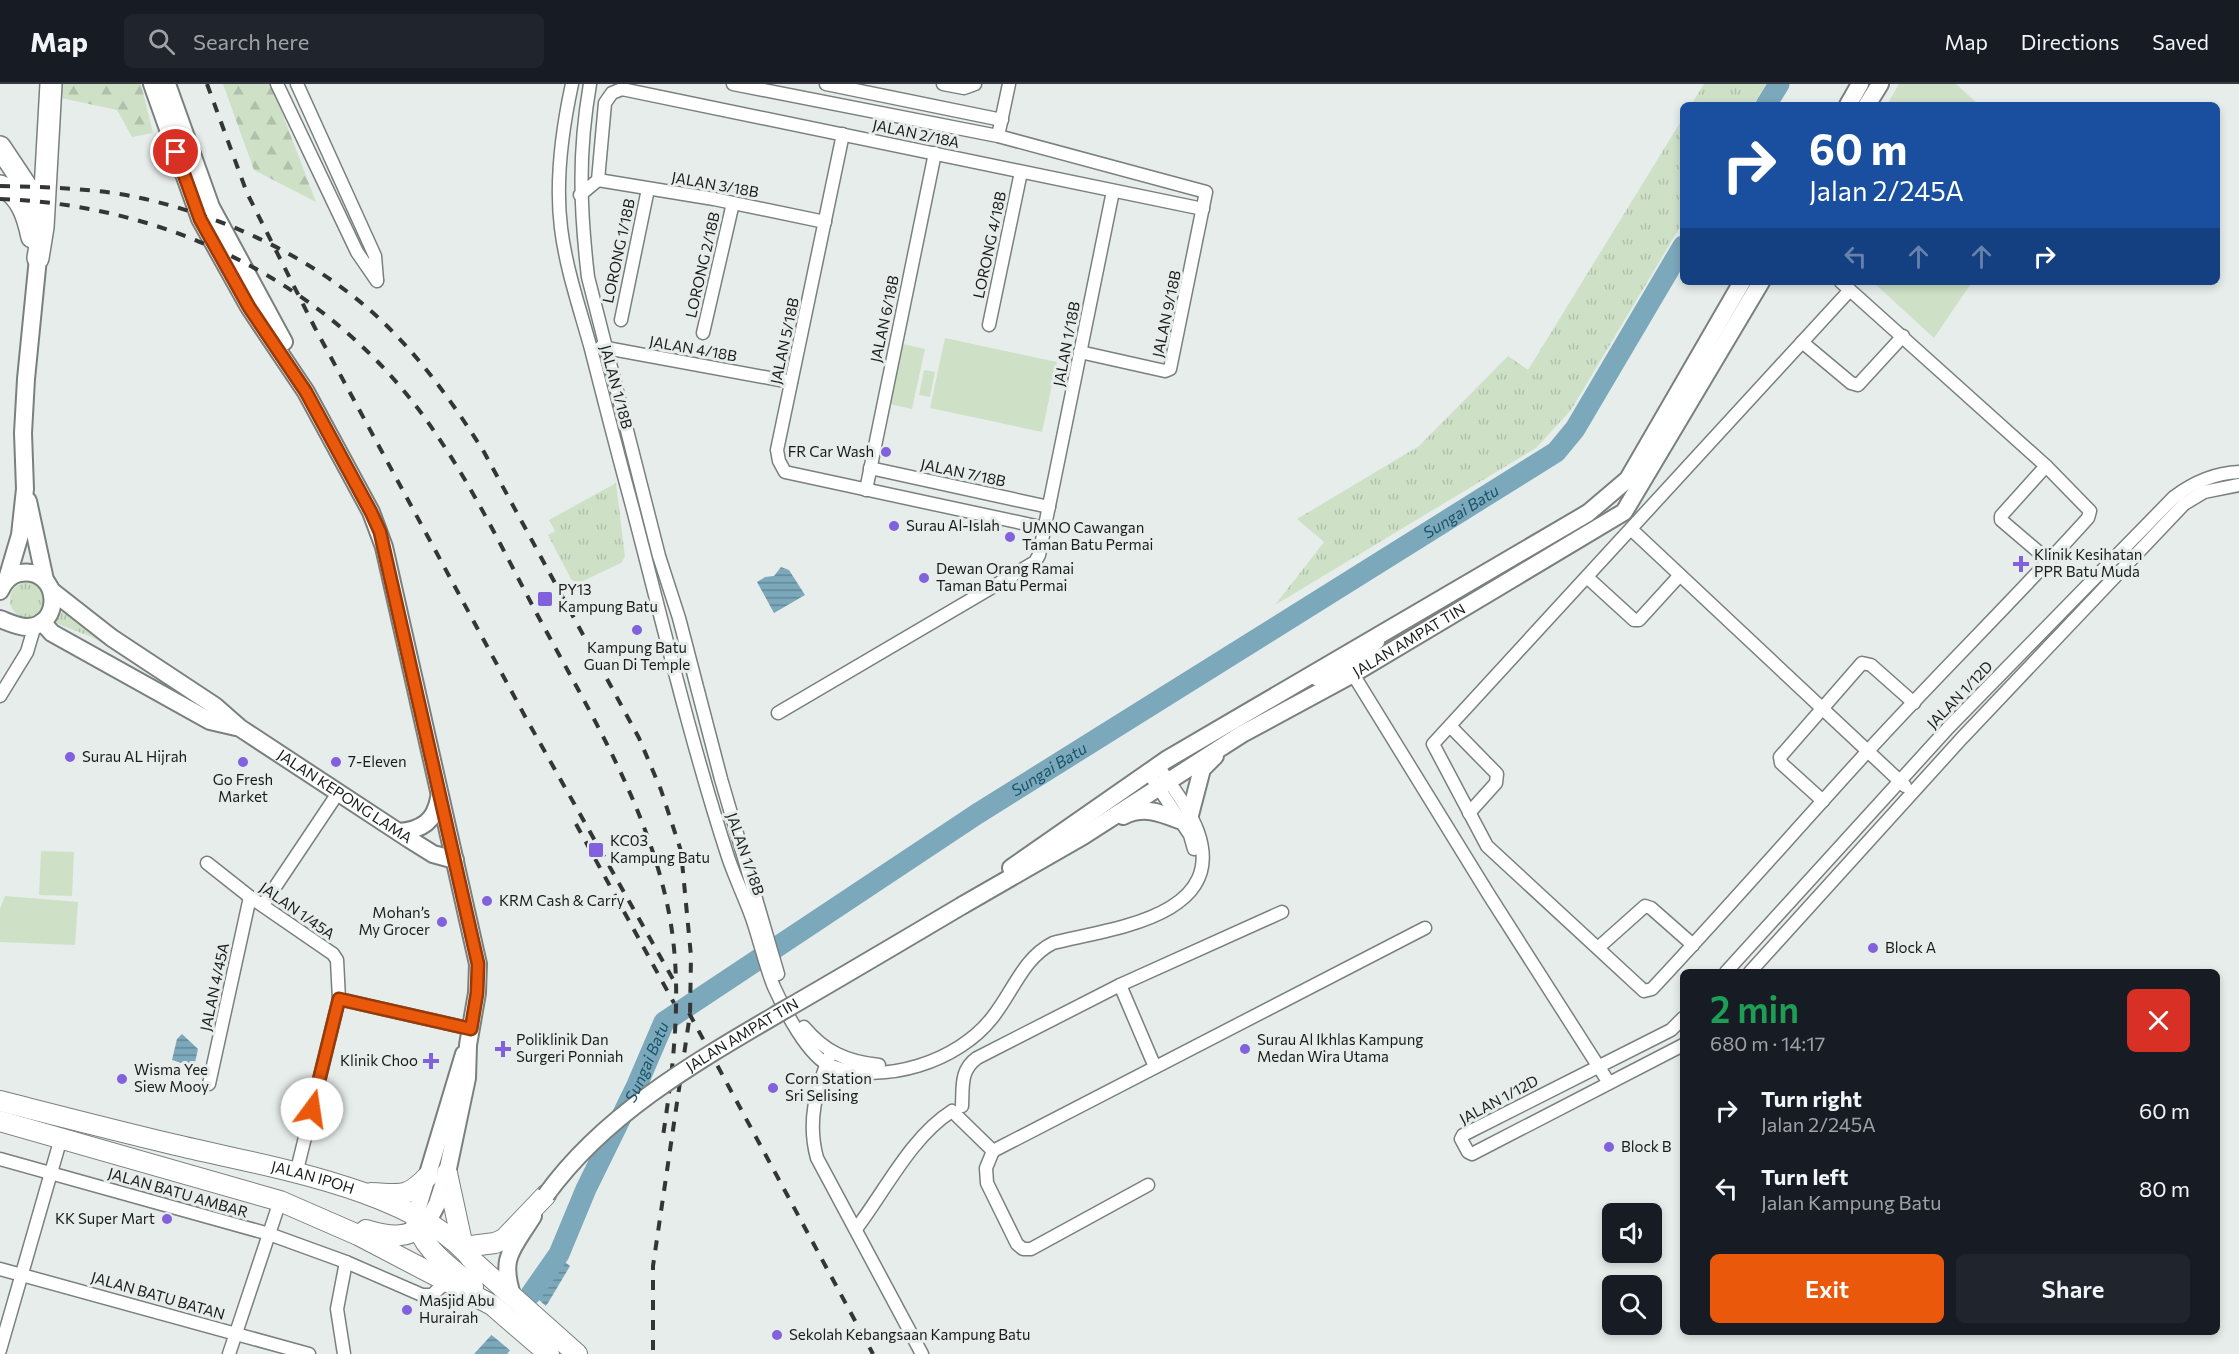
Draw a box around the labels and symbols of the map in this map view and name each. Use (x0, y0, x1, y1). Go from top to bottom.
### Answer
street label: JALAN 2/18A (871, 115, 961, 151)
pin (150, 126, 201, 177)
street label: JALAN 3/18B (670, 168, 760, 201)
street label: LORONG 4/18B (969, 189, 1009, 300)
street label: LORONG 1/18B (598, 197, 638, 305)
street label: LORONG 2/18B (681, 210, 723, 319)
street label: JALAN 9/18B (1148, 268, 1184, 359)
street label: JALAN 6/18B (866, 273, 902, 364)
street label: JALAN 5/18B (766, 296, 802, 386)
street label: JALAN 1/18B (1049, 300, 1083, 388)
street label: JALAN 4/18B (648, 331, 739, 365)
street label: JALAN 1/18B (597, 343, 637, 431)
place label: FR Car Wash (788, 442, 874, 460)
marker: FR Car Wash (879, 445, 893, 459)
street label: JALAN 7/18B (919, 454, 1008, 490)
water label: Sungai Batu (1419, 480, 1502, 542)
place label: Surau Al-Islah (906, 516, 1000, 534)
place label: UMNO Cawangan Taman Batu Permai (1022, 518, 1153, 553)
marker: Surau Al-Islah (887, 519, 901, 533)
marker: UMNO Cawangan Taman Batu Permai (1003, 530, 1017, 544)
place label: Klinik Kesihatan PPR Batu Muda (2034, 545, 2142, 580)
marker: Klinik Kesihatan PPR Batu Muda (2012, 555, 2030, 573)
place label: Dewan Orang Ramai Taman Batu Permai (936, 559, 1074, 594)
marker: Dewan Orang Ramai Taman Batu Permai (917, 571, 931, 585)
place label: PY13 Kampung Batu (558, 580, 658, 615)
marker: PY13 Kampung Batu (536, 590, 554, 608)
street label: JALAN AMPAT TIN (1349, 599, 1468, 680)
marker: Kampung Batu Guan Di Temple (630, 623, 644, 637)
place label: Kampung Batu Guan Di Temple (584, 638, 690, 673)
street label: JALAN 1/12D (1923, 657, 1996, 732)
water label: Sungai Batu (1007, 738, 1090, 800)
street label: JALAN KEPONG LAMA (274, 745, 416, 847)
place label: Surau AL Hijrah (82, 747, 187, 765)
marker: Surau AL Hijrah (63, 750, 77, 764)
place label: 7-Eleven (348, 752, 407, 770)
marker: Go Fresh Market (236, 755, 250, 769)
marker: 7-Eleven (329, 755, 343, 769)
place label: Go Fresh Market (213, 770, 273, 805)
street label: JALAN 1/18B (723, 810, 769, 898)
place label: KC03 Kampung Batu (610, 831, 710, 866)
marker: KC03 Kampung Batu (587, 841, 605, 859)
street label: JALAN 1/45A (257, 878, 339, 943)
place label: KRM Cash & Carry (499, 891, 625, 909)
marker: KRM Cash & Carry (480, 894, 494, 908)
place label: Mohan’s My Grocer (358, 903, 430, 938)
marker: Mohan’s My Grocer (435, 915, 449, 929)
place label: Block A (1885, 938, 1936, 956)
street label: JALAN 4/45A (196, 941, 232, 1033)
marker: Block A (1866, 941, 1880, 955)
street label: JALAN AMPAT TIN (682, 994, 801, 1075)
water label: Sungai Batu (620, 1019, 672, 1105)
place label: Poliklinik Dan Surgeri Ponniah (516, 1030, 623, 1065)
place label: Surau Al Ikhlas Kampung Medan Wira Utama (1257, 1030, 1423, 1065)
marker: Poliklinik Dan Surgeri Ponniah (494, 1040, 512, 1058)
marker: Surau Al Ikhlas Kampung Medan Wira Utama (1238, 1042, 1252, 1056)
place label: Klinik Choo (340, 1051, 418, 1069)
marker: Klinik Choo (422, 1052, 440, 1070)
place label: Wisma Yee Siew Mooy (134, 1060, 209, 1095)
place label: Corn Station Sri Selising (785, 1069, 872, 1104)
street label: JALAN 1/12D (1456, 1071, 1541, 1127)
marker: Wisma Yee Siew Mooy (115, 1072, 129, 1086)
position arrow (280, 1077, 344, 1141)
marker: Corn Station Sri Selising (766, 1081, 780, 1095)
place label: Block B (1621, 1137, 1672, 1155)
marker: Block B (1602, 1140, 1616, 1154)
street label: JALAN IPOH (270, 1157, 357, 1197)
street label: JALAN BATU AMBAR (106, 1163, 250, 1221)
place label: KK Super Mart (55, 1209, 155, 1227)
marker: KK Super Mart (160, 1212, 174, 1226)
street label: JALAN BATU BATAN (89, 1267, 227, 1323)
place label: Masjid Abu Hurairah (419, 1291, 495, 1326)
marker: Masjid Abu Hurairah (400, 1303, 414, 1317)
place label: Sekolah Kebangsaan Kampung Batu (789, 1325, 1030, 1343)
marker: Sekolah Kebangsaan Kampung Batu (770, 1328, 784, 1342)

